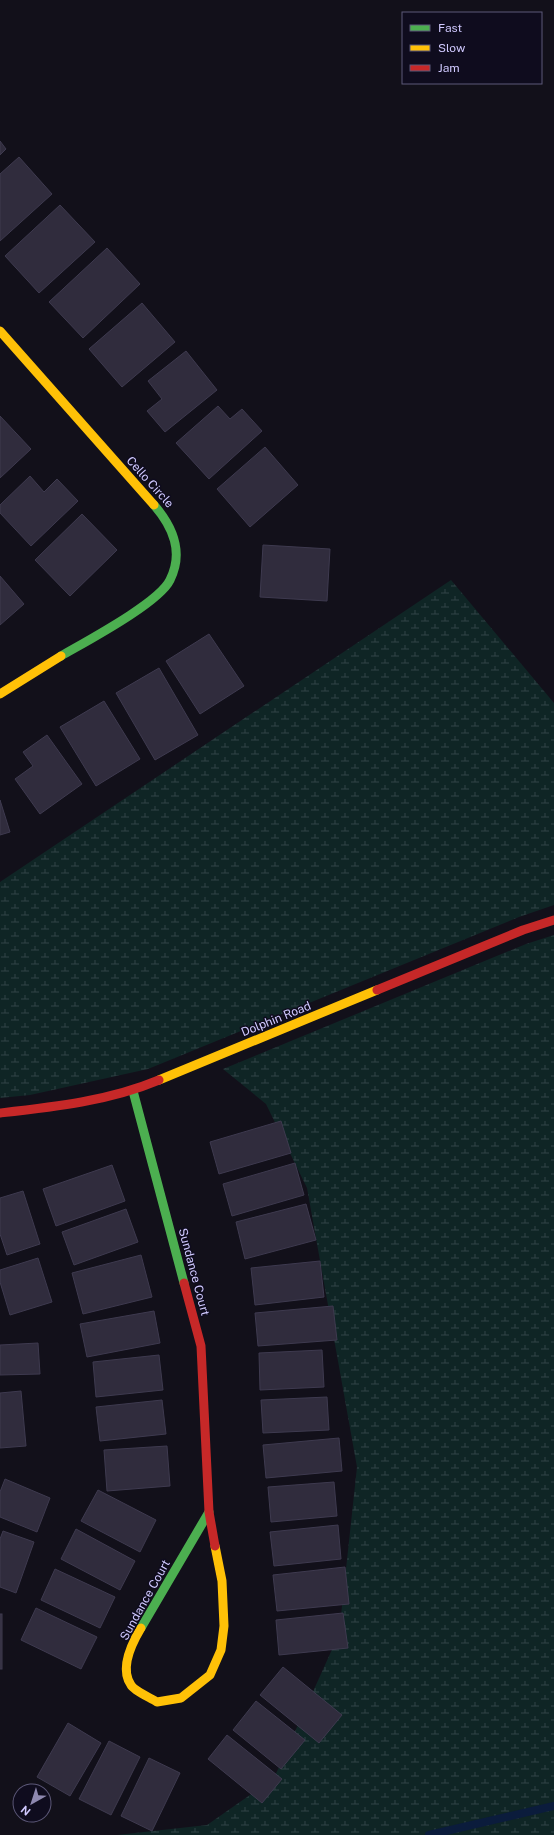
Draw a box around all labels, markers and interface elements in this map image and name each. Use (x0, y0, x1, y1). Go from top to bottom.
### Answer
legend (402, 12, 542, 84)
text: Fast (438, 21, 463, 35)
text: Slow (438, 41, 466, 55)
text: Jam (438, 61, 460, 75)
street label: Cello Circle (123, 454, 177, 511)
street label: Dolphin Road (239, 999, 313, 1039)
street label: Sundance Court (176, 1227, 213, 1318)
street label: Sundance Court (117, 1557, 173, 1643)
north arrow (12, 1783, 52, 1823)
text: N (19, 1803, 33, 1818)

